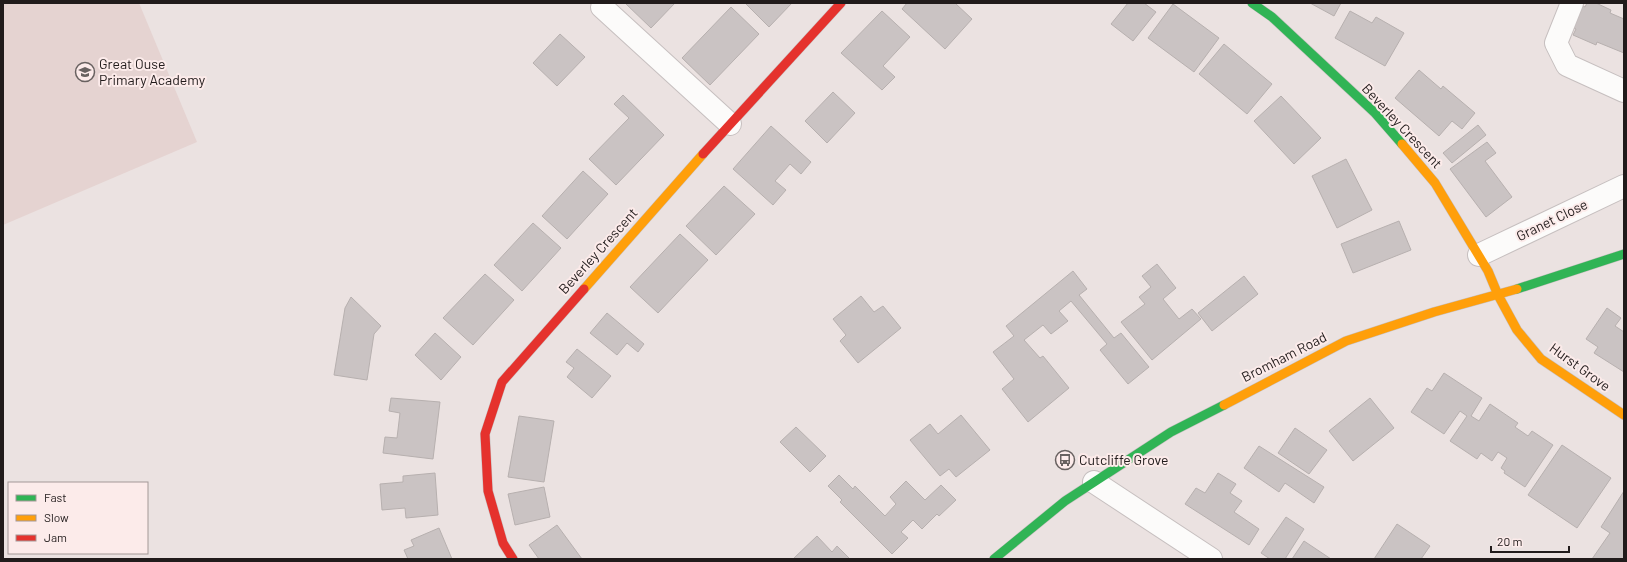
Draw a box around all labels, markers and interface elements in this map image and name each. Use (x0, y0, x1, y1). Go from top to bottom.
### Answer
place label: Great Ouse Primary Academy (99, 55, 206, 88)
school or university icon: Great Ouse Primary Academy (74, 61, 96, 83)
street label: Beverley Crescent (1359, 80, 1446, 172)
street label: Granet Close (1513, 195, 1590, 244)
street label: Beverley Crescent (555, 204, 641, 297)
street label: Bromham Road (1238, 328, 1329, 385)
street label: Hurst Grove (1547, 339, 1614, 394)
bus stop icon: Cutcliffe Grove (1054, 449, 1076, 471)
place label: Cutcliffe Grove (1079, 451, 1168, 468)
legend (8, 482, 148, 554)
text: Fast (44, 490, 67, 504)
text: Slow (44, 510, 69, 524)
scale bar (1491, 528, 1569, 554)
text: Jam (44, 530, 67, 544)
text: 20 m (1497, 534, 1523, 548)

